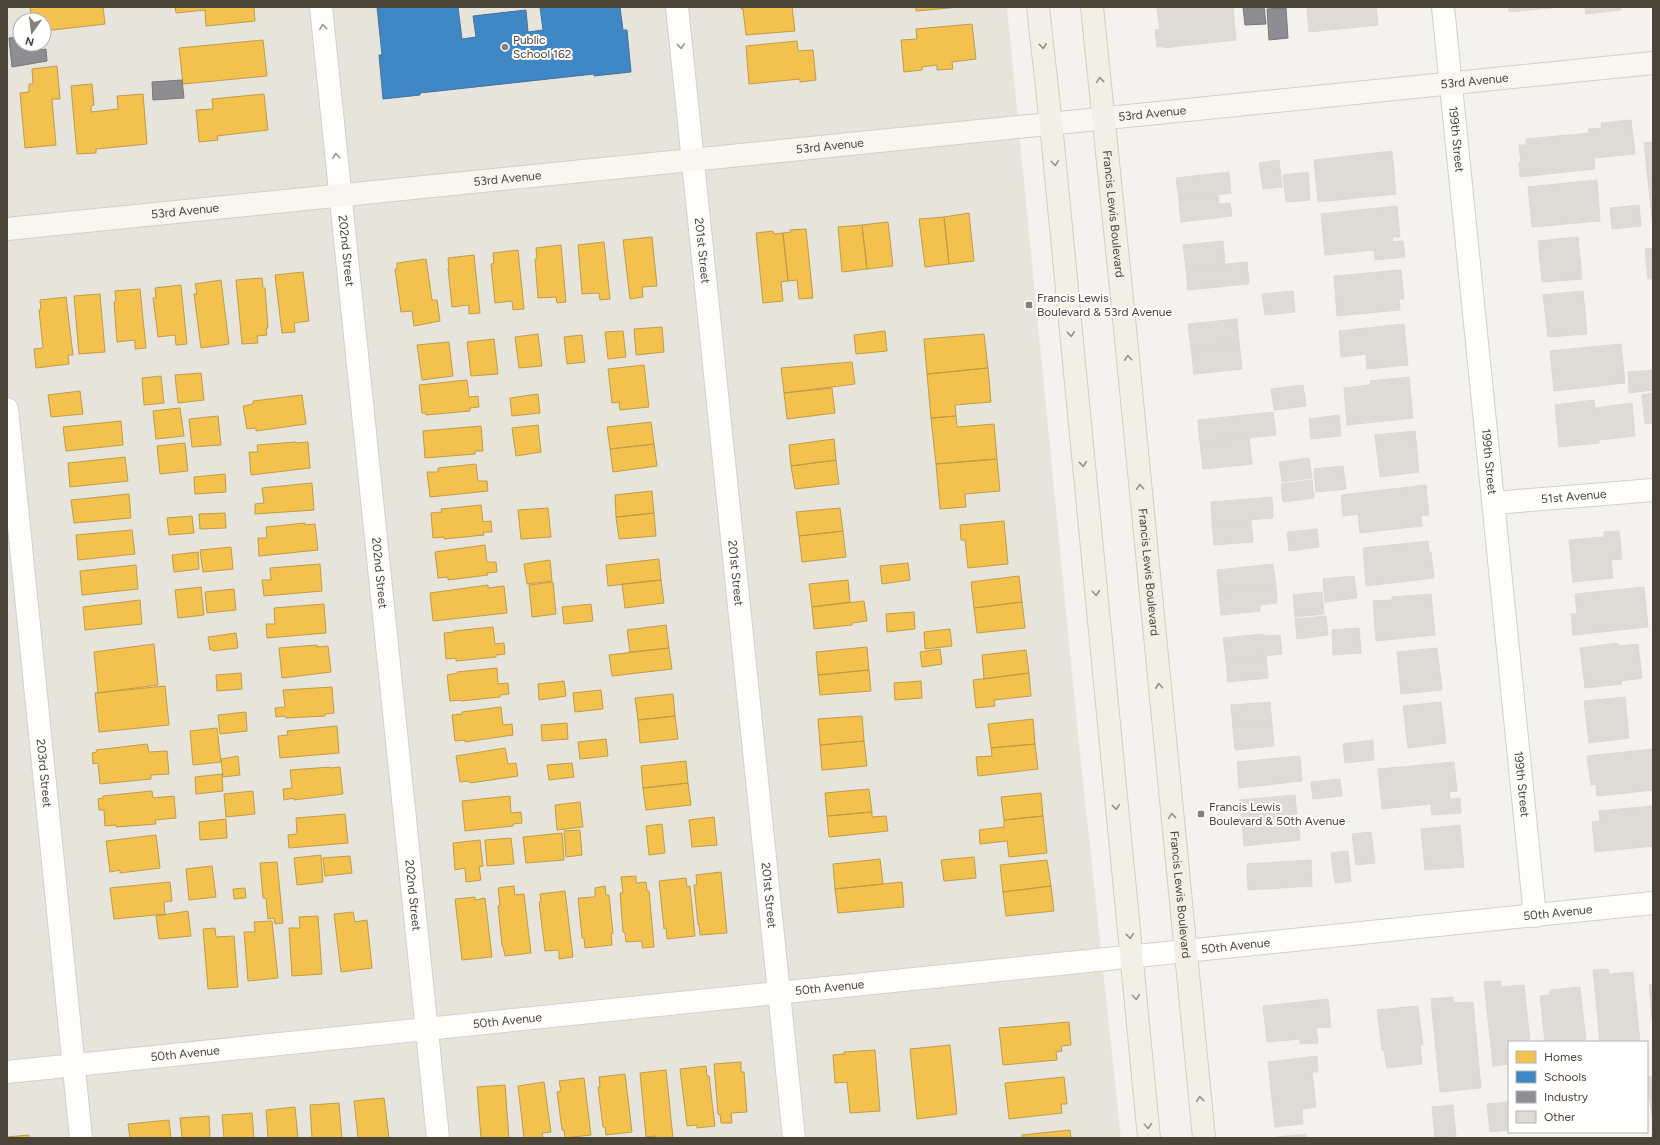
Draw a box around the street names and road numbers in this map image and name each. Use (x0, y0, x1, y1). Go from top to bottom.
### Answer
street label: 53rd Avenue (1440, 71, 1510, 91)
street label: 53rd Avenue (1118, 103, 1187, 124)
street label: 199th Street (1446, 106, 1467, 174)
street label: 53rd Avenue (795, 136, 865, 156)
street label: Francis Lewis Boulevard (1100, 150, 1127, 278)
street label: 53rd Avenue (473, 168, 542, 189)
street label: 53rd Avenue (150, 201, 220, 221)
street label: 202nd Street (336, 214, 357, 287)
street label: 201st Street (692, 217, 713, 285)
street label: 199th Street (1479, 428, 1499, 496)
street label: 51st Avenue (1540, 487, 1607, 506)
street label: Francis Lewis Boulevard (1136, 508, 1162, 637)
street label: 202nd Street (369, 537, 390, 610)
street label: 201st Street (725, 539, 746, 607)
street label: 203rd Street (34, 738, 54, 808)
street label: 199th Street (1511, 750, 1532, 818)
street label: Francis Lewis Boulevard (1167, 830, 1193, 959)
street label: 202nd Street (402, 859, 424, 932)
street label: 201st Street (759, 862, 779, 929)
street label: 50th Avenue (1523, 902, 1594, 923)
street label: 50th Avenue (1200, 935, 1271, 956)
street label: 50th Avenue (794, 977, 865, 998)
street label: 50th Avenue (472, 1010, 543, 1031)
street label: 50th Avenue (150, 1043, 221, 1064)

